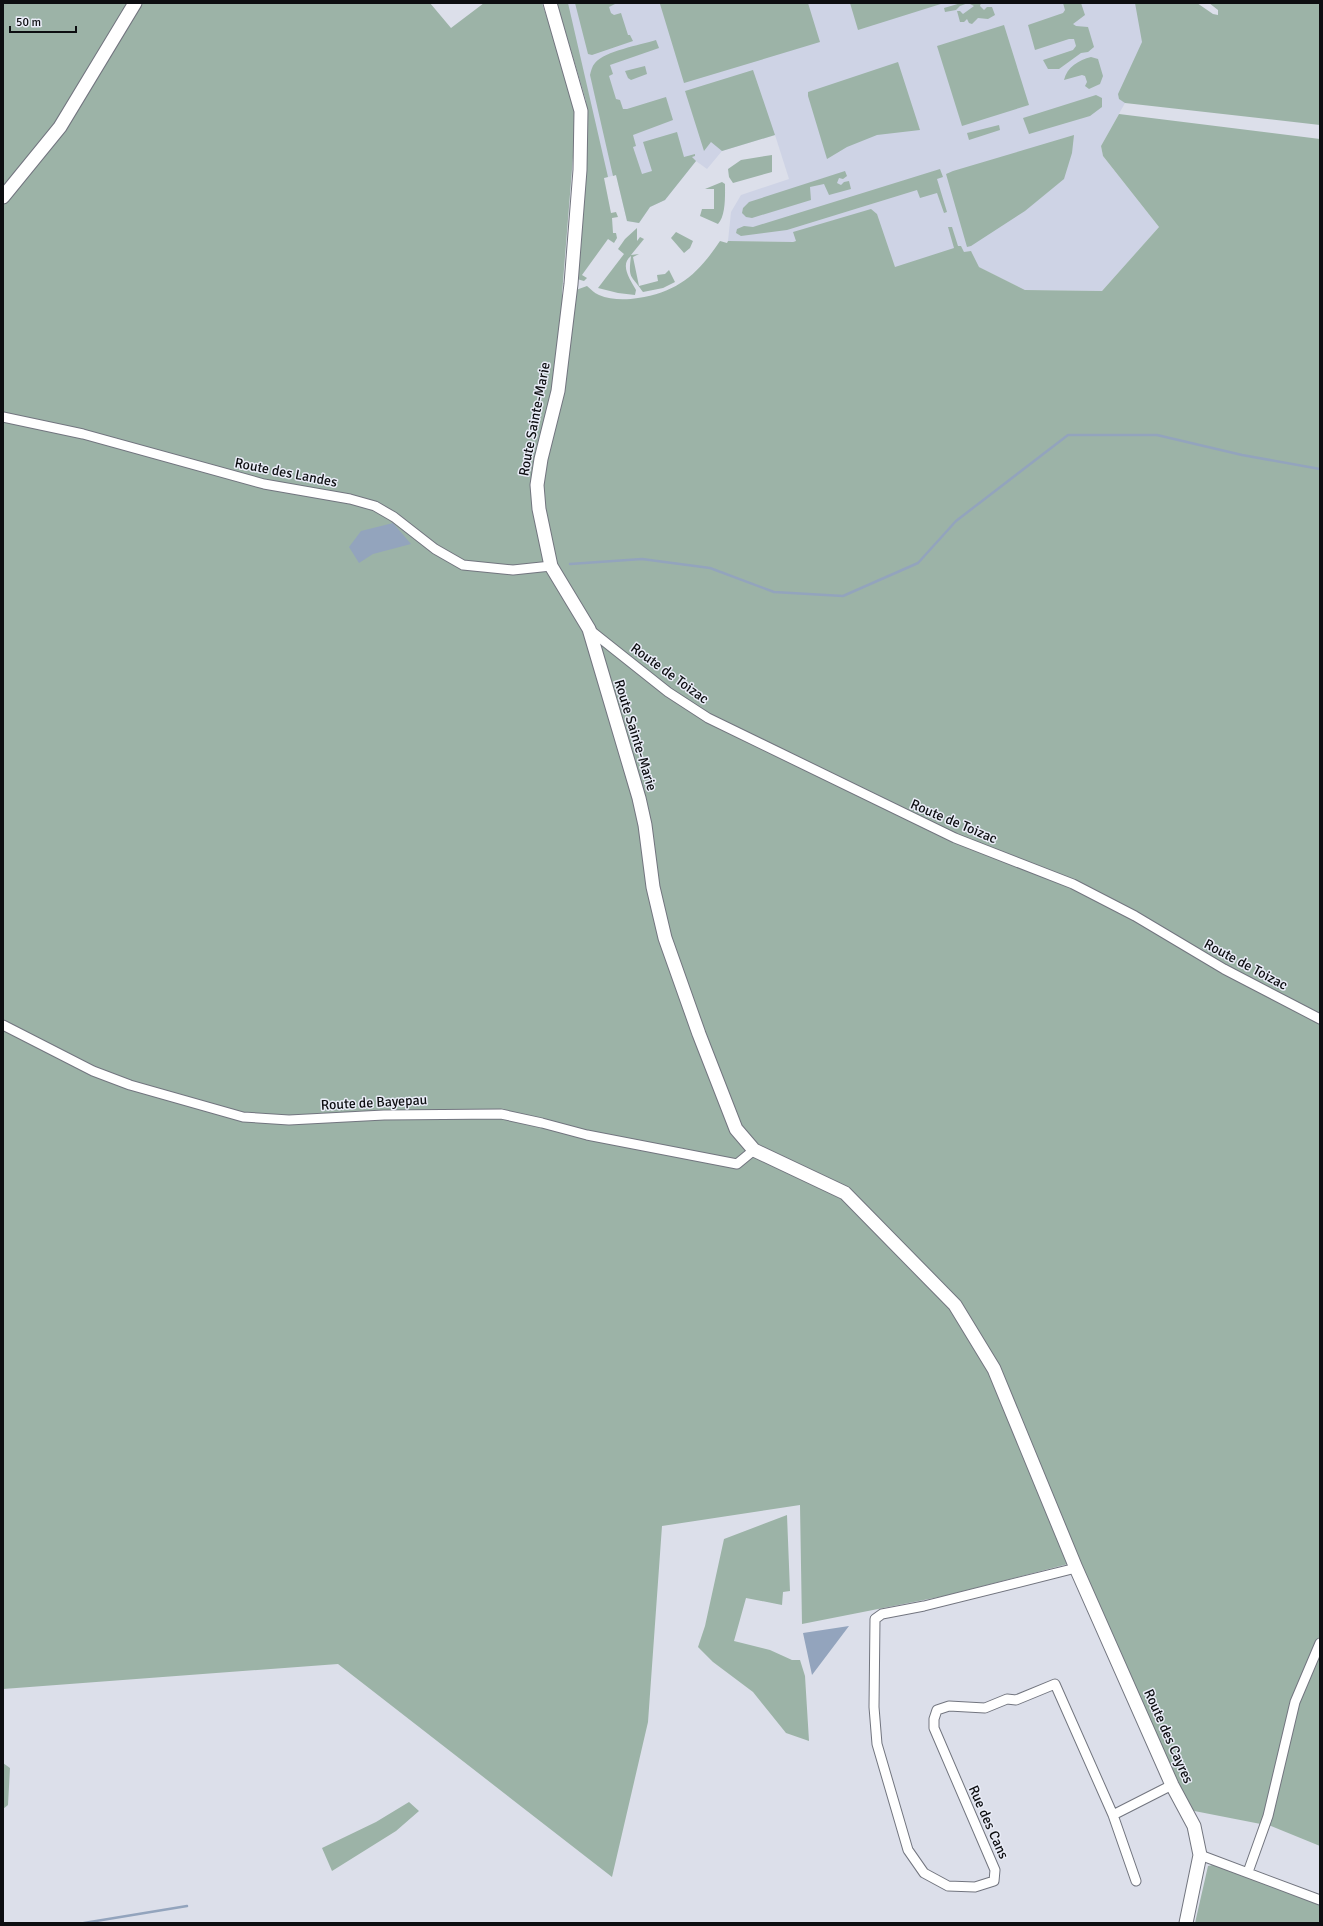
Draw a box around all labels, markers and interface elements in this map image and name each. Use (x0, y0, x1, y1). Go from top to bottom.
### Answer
scale bar (10, 8, 76, 34)
text: 50 m (16, 15, 41, 30)
street label: Route Sainte-Marie (515, 361, 554, 477)
street label: Route des Landes (233, 454, 339, 491)
street label: Route de Toizac (627, 639, 712, 708)
street label: Route Sainte-Marie (610, 677, 661, 793)
street label: Route de Toizac (908, 796, 1000, 847)
street label: Route de Toizac (1201, 935, 1291, 994)
street label: Route de Bayepau (320, 1091, 428, 1114)
street label: Route des Cayres (1140, 1686, 1197, 1786)
street label: Rue des Cans (965, 1783, 1012, 1862)

